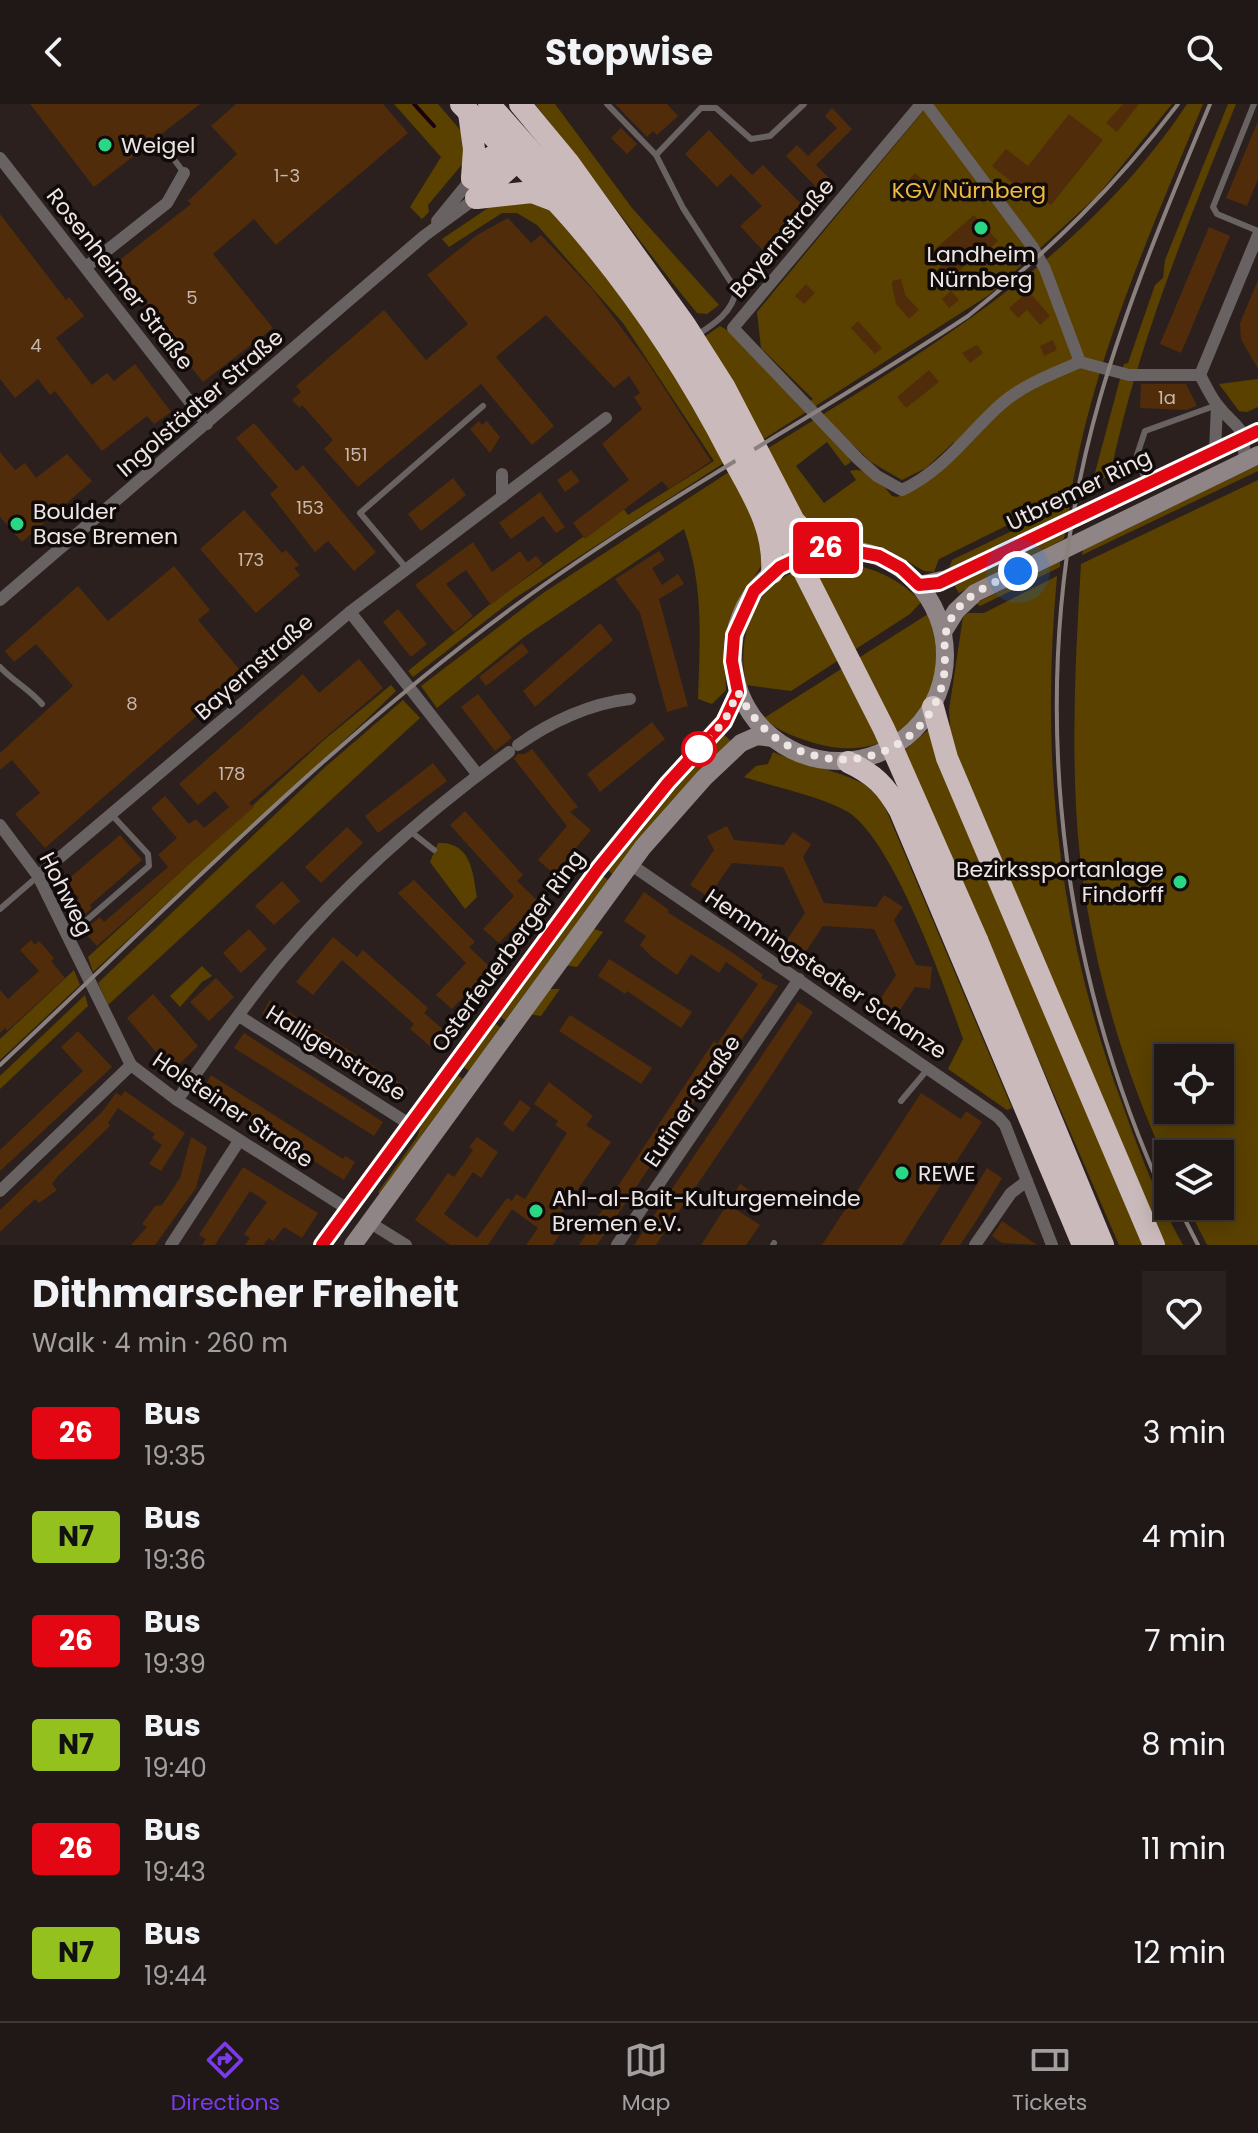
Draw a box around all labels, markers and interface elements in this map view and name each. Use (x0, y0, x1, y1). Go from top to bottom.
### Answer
text: Stopwise (545, 27, 713, 78)
icon: back (32, 30, 76, 74)
icon: search (1182, 30, 1226, 74)
place label: Weigel (121, 130, 195, 161)
marker: Weigel (96, 136, 114, 154)
house number: 1-3 (274, 163, 300, 188)
street label: Bayernstraße (723, 171, 841, 305)
park label: KGV Nürnberg (892, 175, 1046, 206)
street label: Rosenheimer Straße (39, 182, 201, 376)
marker: Landheim Nürnberg (972, 219, 990, 237)
place label: Landheim Nürnberg (926, 239, 1036, 295)
house number: 5 (186, 285, 198, 310)
street label: Ingolstädter Straße (110, 322, 290, 484)
house number: 4 (30, 333, 42, 358)
house number: 1a (1158, 385, 1176, 410)
house number: 151 (345, 442, 367, 467)
street label: Utbremer Ring (1001, 442, 1157, 538)
house number: 153 (296, 495, 324, 520)
place label: Boulder Base Bremen (33, 496, 178, 552)
marker: Boulder Base Bremen (8, 515, 26, 533)
line badge: 26 (790, 522, 862, 574)
text: 26 (809, 528, 843, 567)
house number: 173 (238, 547, 264, 572)
your location (998, 551, 1038, 591)
street label: Bayernstraße (188, 607, 320, 727)
house number: 8 (126, 691, 138, 716)
unlabelled marker (682, 732, 716, 766)
house number: 178 (219, 761, 245, 786)
street label: Osterfeuerberger Ring (424, 844, 592, 1058)
street label: Hohweg (32, 847, 100, 941)
place label: Bezirkssportanlage Findorff (956, 854, 1164, 910)
marker: Bezirkssportanlage Findorff (1171, 873, 1189, 891)
street label: Hemmingstedter Schanze (699, 881, 953, 1067)
street label: Halligenstraße (260, 997, 412, 1109)
street label: Eutiner Straße (636, 1029, 748, 1173)
map controls (1154, 1044, 1234, 1220)
button: locate (1154, 1044, 1234, 1124)
street label: Holsteiner Straße (147, 1045, 319, 1175)
button: layers (1154, 1140, 1234, 1220)
place label: REWE (918, 1158, 975, 1189)
marker: REWE (893, 1164, 911, 1182)
place label: Ahl-al-Bait-Kulturgemeinde Bremen e.V. (552, 1183, 861, 1239)
marker: Ahl-al-Bait-Kulturgemeinde Bremen e.V. (527, 1202, 545, 1220)
text: Dithmarscher Freiheit (32, 1267, 459, 1320)
button: heart (1142, 1271, 1226, 1355)
text: Walk · 4 min · 260 m (32, 1325, 288, 1361)
text: Bus (144, 1392, 201, 1435)
text: 3 min (1143, 1411, 1226, 1454)
text: 26 (59, 1413, 93, 1452)
text: 19:35 (144, 1438, 206, 1474)
text: Bus (144, 1496, 201, 1539)
text: 4 min (1142, 1515, 1226, 1558)
text: N7 (58, 1517, 94, 1556)
text: 19:36 (144, 1542, 206, 1578)
text: Bus (144, 1600, 201, 1643)
text: 7 min (1144, 1619, 1226, 1662)
text: 26 (59, 1621, 93, 1660)
text: 19:39 (144, 1646, 206, 1682)
text: Bus (144, 1704, 201, 1747)
text: 8 min (1142, 1723, 1226, 1766)
text: N7 (58, 1725, 94, 1764)
text: 19:40 (144, 1750, 207, 1786)
text: Bus (144, 1808, 201, 1851)
text: 11 min (1141, 1827, 1226, 1870)
text: 26 (59, 1829, 93, 1868)
text: 19:43 (144, 1854, 206, 1890)
text: Bus (144, 1912, 201, 1955)
text: 12 min (1134, 1931, 1226, 1974)
text: N7 (58, 1933, 94, 1972)
text: 19:44 (144, 1958, 207, 1994)
tab: Directions (171, 2038, 280, 2119)
tab: Map (622, 2038, 670, 2119)
tab: Tickets (1012, 2038, 1087, 2119)

